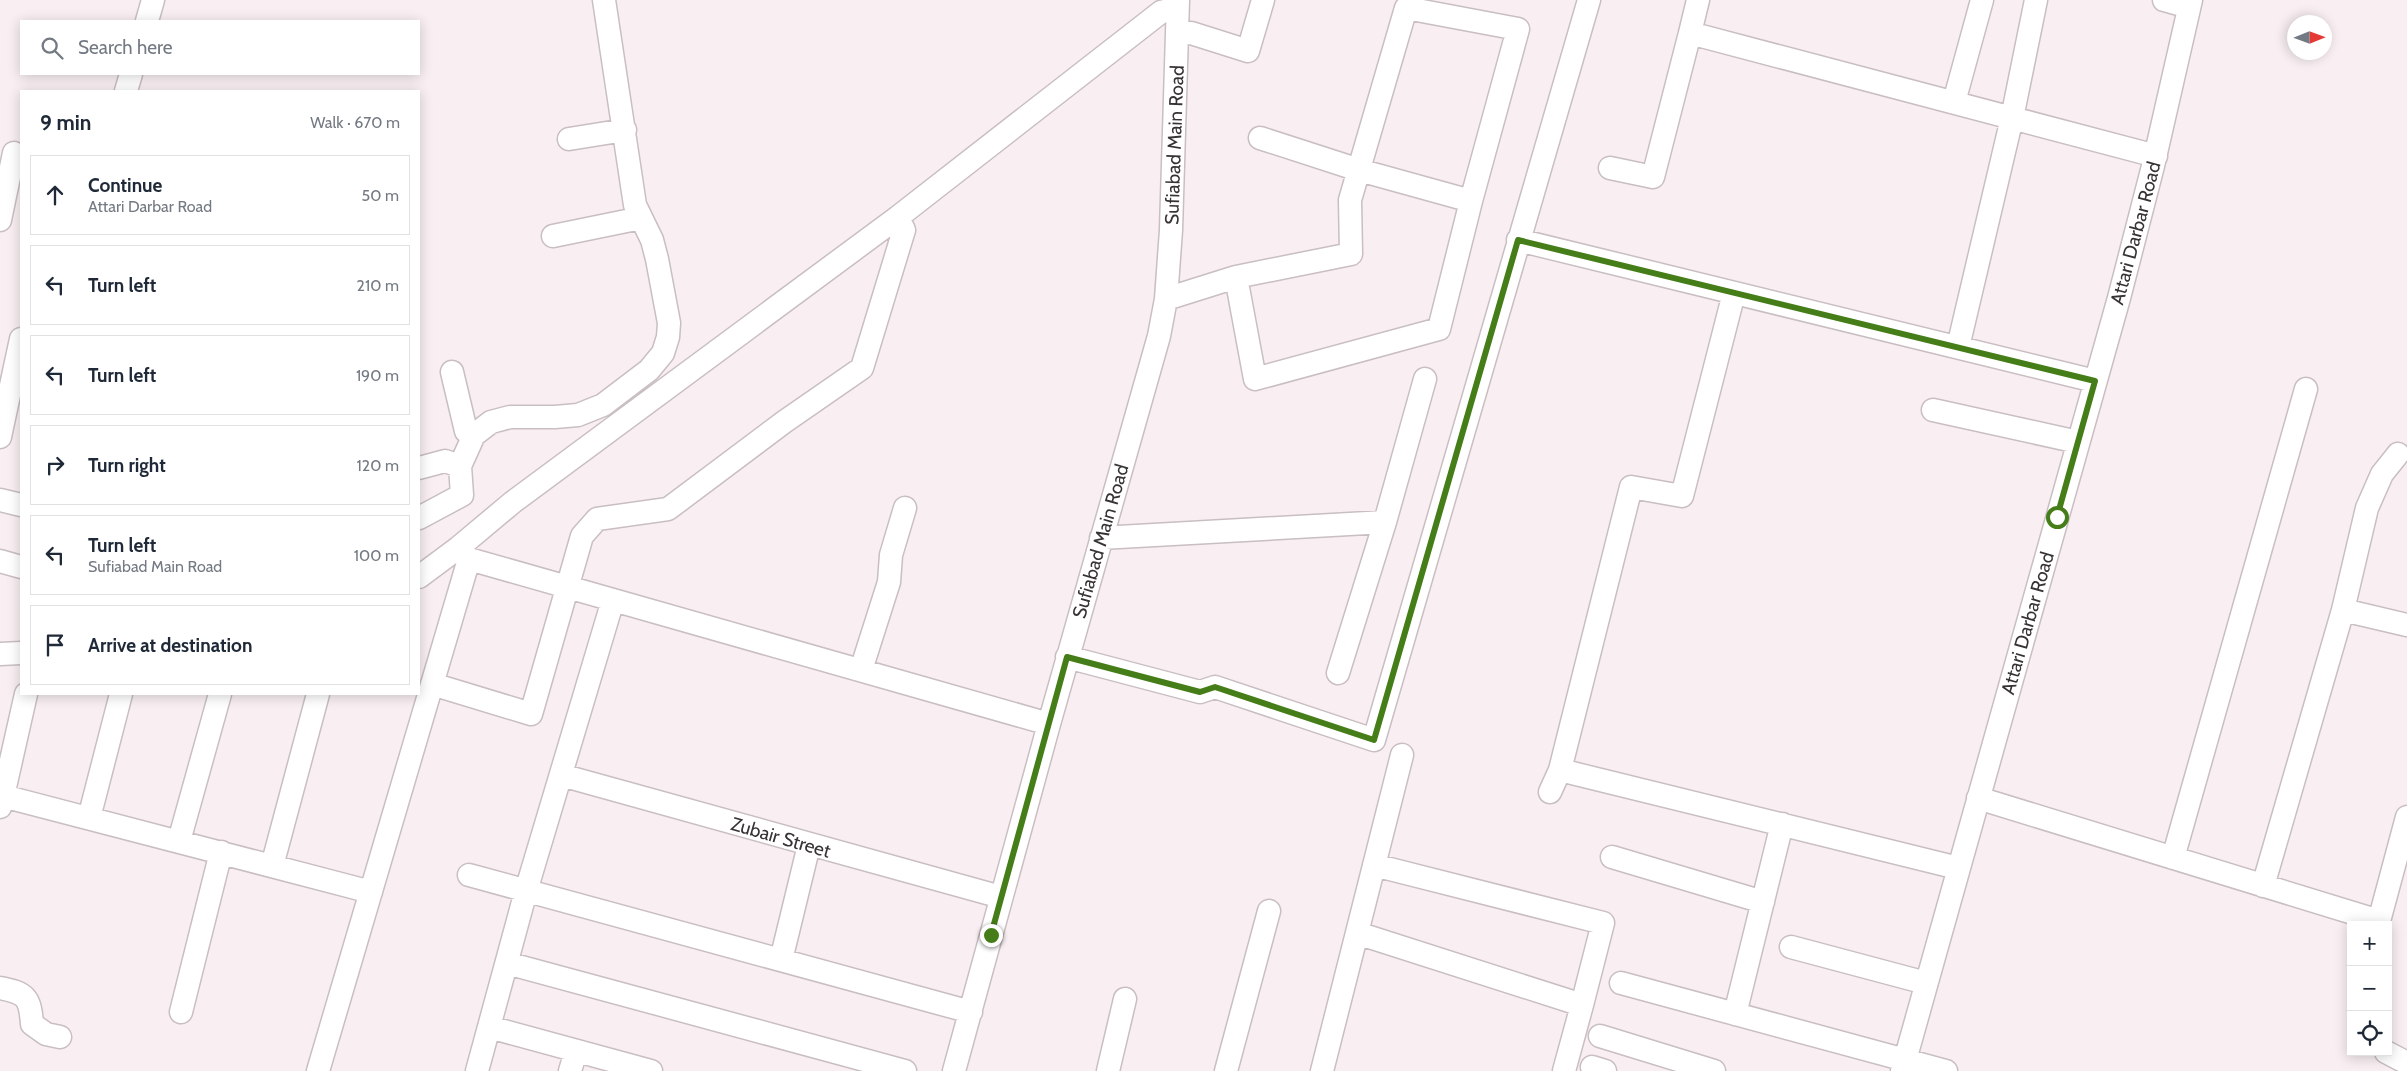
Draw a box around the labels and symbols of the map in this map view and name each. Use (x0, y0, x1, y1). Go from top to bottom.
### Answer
north arrow (2287, 15, 2332, 60)
street label: Sufiabad Main Road (1160, 65, 1189, 225)
street label: Attari Darbar Road (2105, 159, 2166, 307)
street label: Sufiabad Main Road (1067, 461, 1134, 621)
route start (2046, 506, 2069, 529)
street label: Attari Darbar Road (1996, 549, 2059, 697)
street label: Zubair Street (728, 812, 834, 863)
route end (980, 924, 1003, 947)

